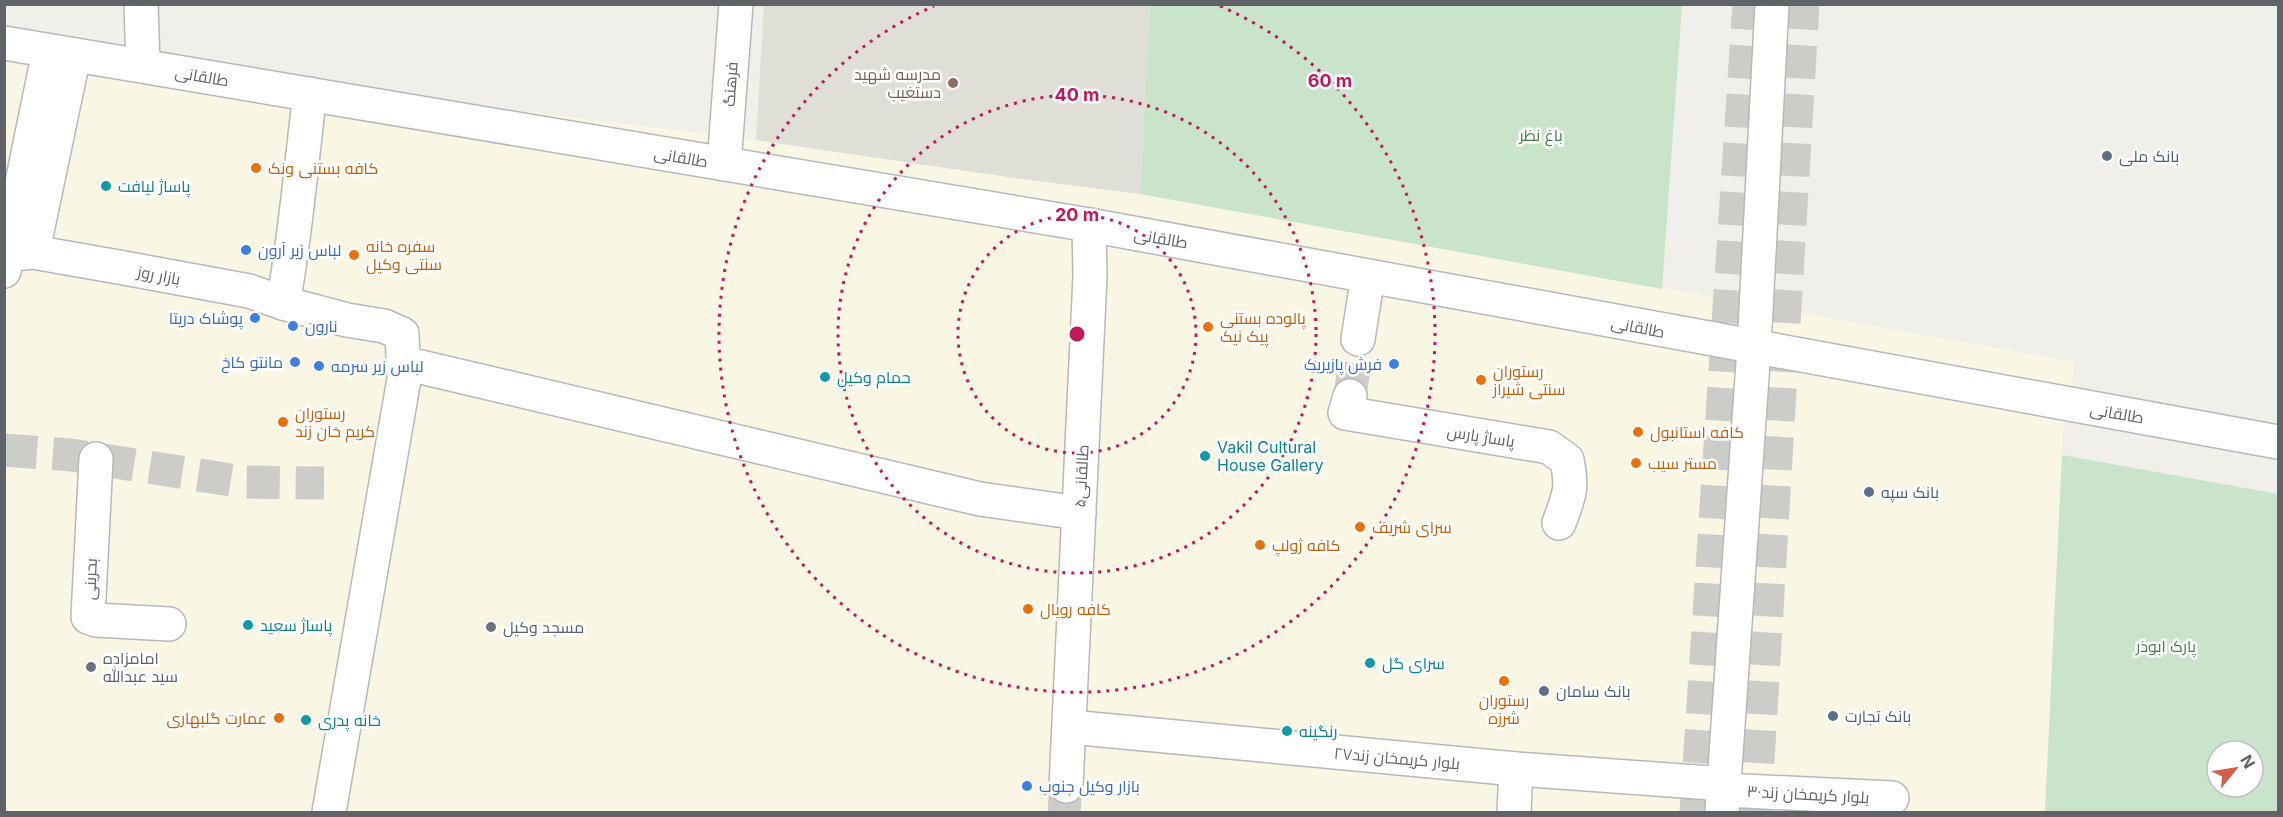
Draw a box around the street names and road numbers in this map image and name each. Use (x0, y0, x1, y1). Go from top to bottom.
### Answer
street label: طالقانی (173, 61, 231, 92)
street label: فرهنگ (718, 61, 742, 107)
street label: طالقانی (652, 142, 710, 173)
street label: طالقانی (1132, 223, 1190, 254)
street label: بازار روز (135, 261, 182, 289)
street label: طالقانی (1609, 312, 1667, 343)
street label: طالقانی (2088, 398, 2146, 429)
street label: پاساژ پارس (1445, 421, 1517, 453)
street label: طالقانی۵ (1069, 444, 1094, 508)
street label: بحرینی (79, 558, 102, 600)
street label: بلوار کریمخان زند۲۷ (1333, 743, 1461, 774)
street label: بلوار کریمخان زند۳۰ (1746, 781, 1870, 808)

